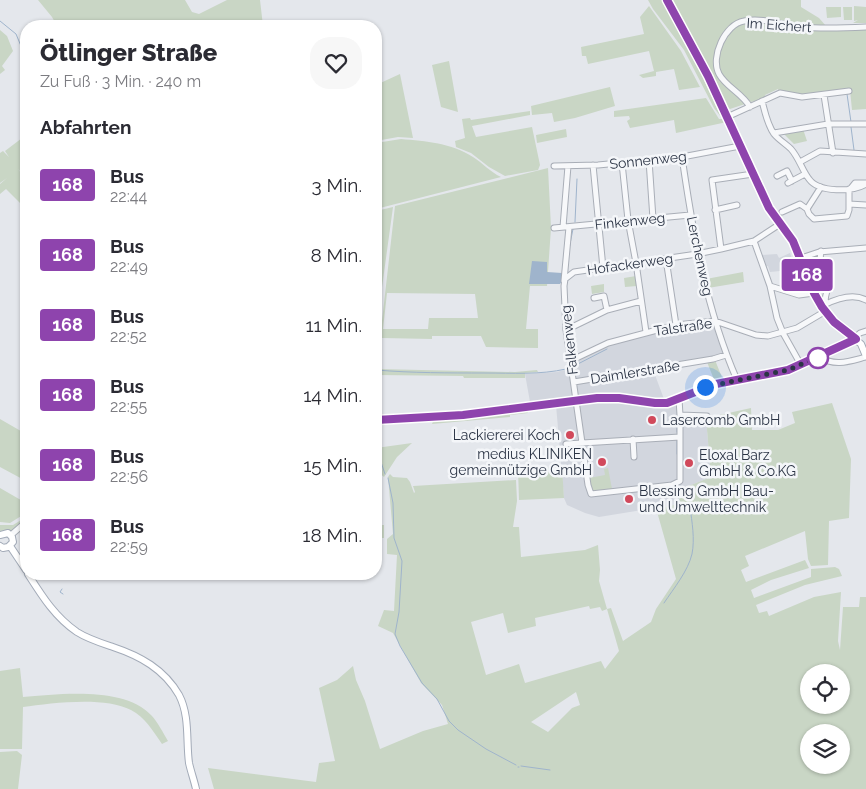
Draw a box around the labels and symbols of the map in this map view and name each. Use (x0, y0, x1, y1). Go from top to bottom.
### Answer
street label: Im Eichert (746, 15, 812, 35)
street label: Sonnenweg (609, 148, 687, 172)
street label: Finkenweg (594, 209, 666, 233)
street label: Lerchenweg (684, 215, 716, 297)
street label: Hofackerweg (586, 250, 674, 278)
line badge: 168 (778, 259, 836, 291)
street label: Falkenweg (557, 304, 581, 376)
street label: Talstraße (653, 315, 713, 339)
unlabelled marker (807, 347, 829, 369)
street label: Daimlerstraße (589, 357, 681, 387)
your location (693, 375, 718, 400)
place label: Lasercomb GmbH (662, 412, 780, 428)
marker: Lasercomb GmbH (646, 414, 658, 426)
place label: Lackiererei Koch (453, 427, 560, 443)
marker: Lackiererei Koch (564, 429, 576, 441)
place label: medius KLINIKEN gemeinnützige GmbH (450, 446, 592, 478)
place label: Eloxal Barz GmbH & Co.KG (699, 447, 796, 479)
marker: medius KLINIKEN gemeinnützige GmbH (596, 456, 608, 468)
marker: Eloxal Barz GmbH & Co.KG (683, 457, 695, 469)
place label: Blessing GmbH Bau- und Umwelttechnik (639, 483, 774, 515)
marker: Blessing GmbH Bau- und Umwelttechnik (623, 493, 635, 505)

